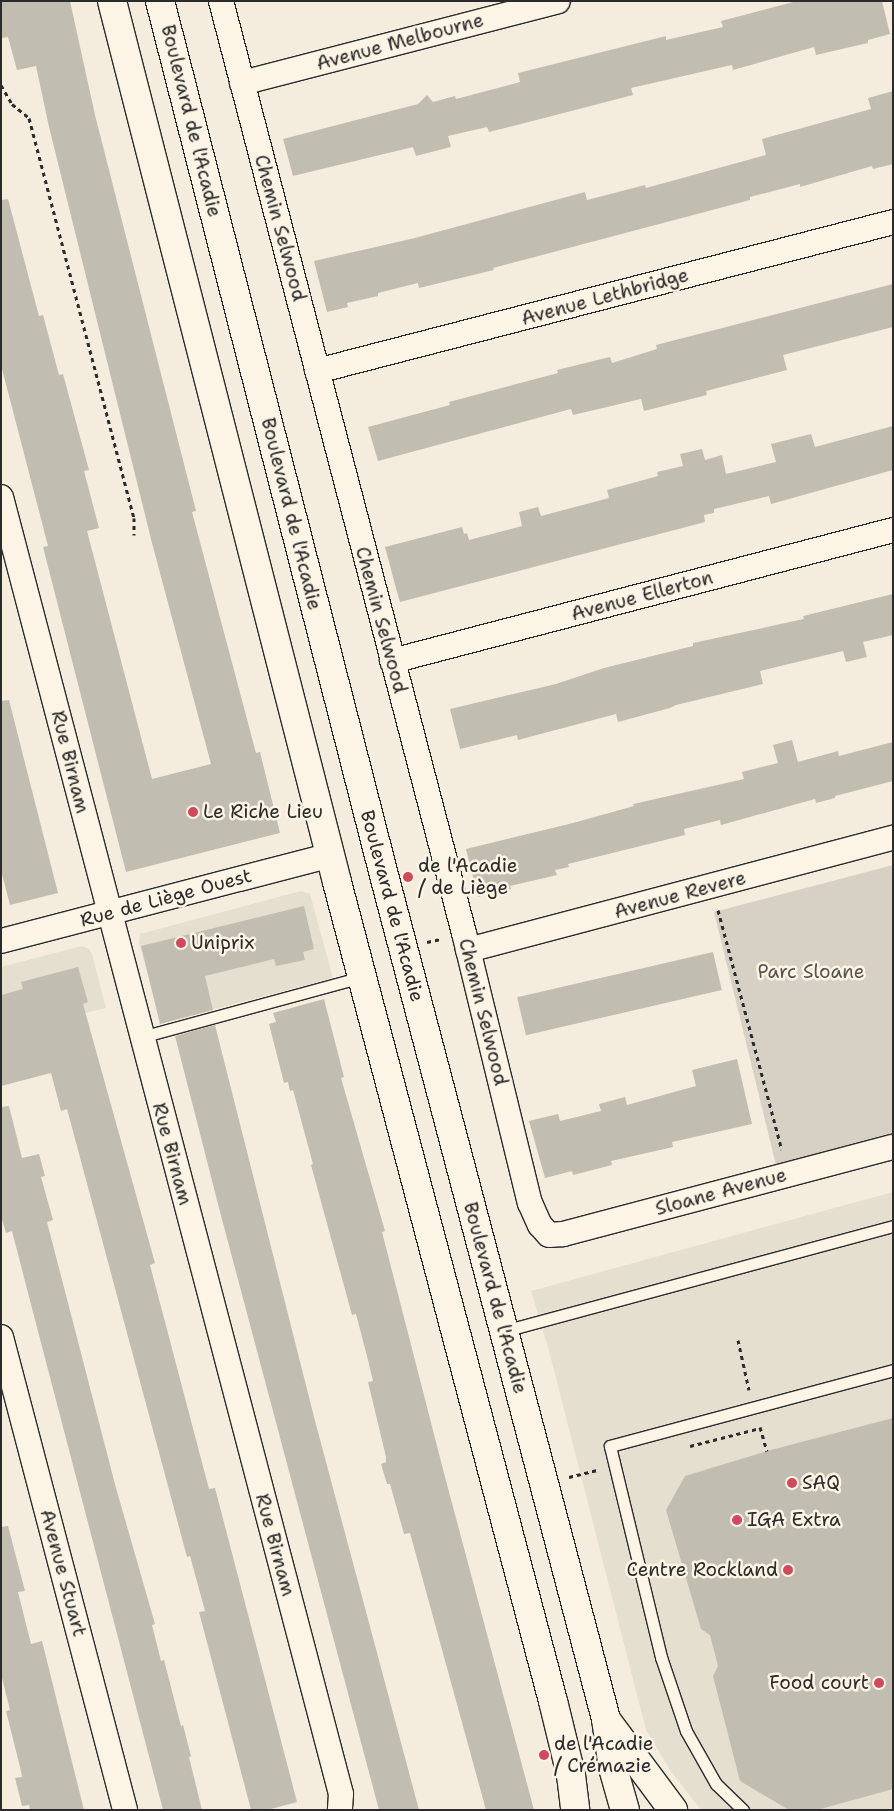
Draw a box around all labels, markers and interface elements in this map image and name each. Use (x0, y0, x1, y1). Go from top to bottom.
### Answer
street label: Avenue Melbourne (314, 9, 486, 75)
street label: Boulevard de l'Acadie (156, 22, 226, 220)
street label: Chemin Selwood (249, 152, 311, 304)
street label: Avenue Lethbridge (519, 264, 691, 330)
street label: Boulevard de l'Acadie (256, 415, 326, 613)
street label: Chemin Selwood (350, 544, 412, 696)
street label: Avenue Ellerton (569, 566, 715, 626)
street label: Rue Birnam (46, 708, 94, 816)
place label: Le Riche Lieu (203, 801, 323, 823)
marker: Le Riche Lieu (187, 806, 199, 818)
street label: Boulevard de l'Acadie (355, 808, 429, 1004)
place label: de l'Acadie / de Liège (418, 855, 518, 899)
street label: Rue de Liège Ouest (78, 864, 254, 932)
street label: Avenue Revere (612, 866, 748, 924)
marker: de l'Acadie / de Liège (402, 871, 414, 883)
place label: Uniprix (191, 932, 254, 954)
street label: Chemin Selwood (454, 936, 512, 1088)
marker: Uniprix (175, 937, 187, 949)
park label: Parc Sloane (757, 961, 865, 983)
street label: Rue Birnam (147, 1100, 197, 1208)
street label: Sloane Avenue (653, 1164, 789, 1220)
street label: Boulevard de l'Acadie (458, 1200, 532, 1396)
place label: SAQ (802, 1472, 840, 1494)
marker: SAQ (786, 1477, 798, 1489)
street label: Rue Birnam (250, 1491, 300, 1599)
street label: Avenue Stuart (35, 1507, 91, 1639)
place label: IGA Extra (747, 1509, 841, 1531)
marker: IGA Extra (731, 1514, 743, 1526)
place label: Centre Rockland (627, 1559, 778, 1581)
marker: Centre Rockland (782, 1564, 794, 1576)
place label: Food court (769, 1672, 869, 1694)
marker: Food court (873, 1677, 885, 1689)
place label: de l'Acadie / Crémazie (554, 1733, 654, 1777)
marker: de l'Acadie / Crémazie (538, 1749, 550, 1761)

